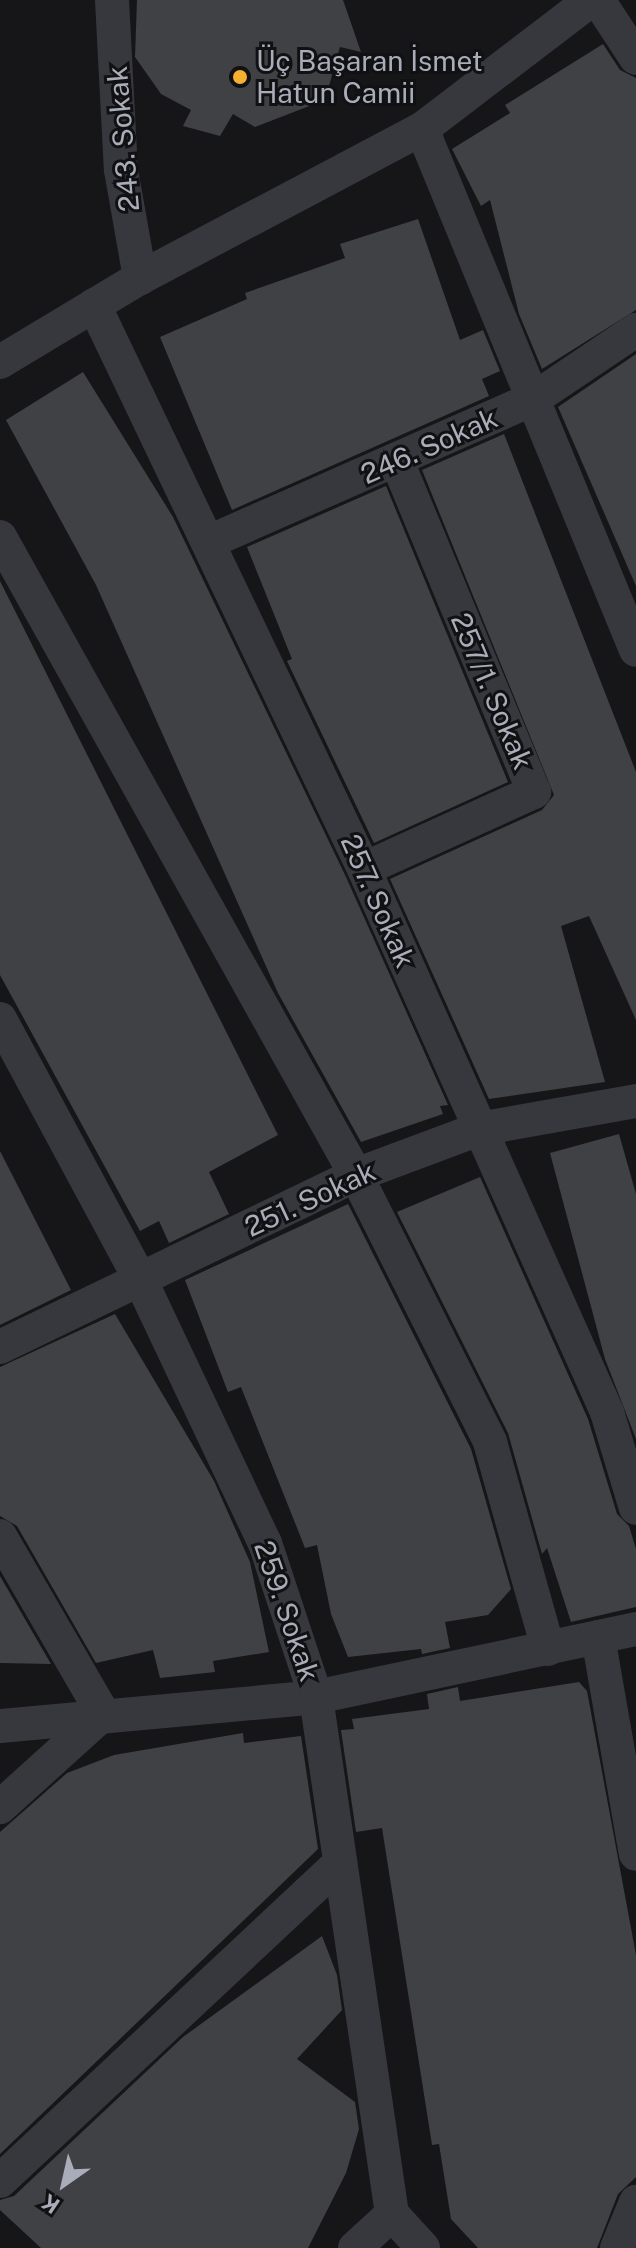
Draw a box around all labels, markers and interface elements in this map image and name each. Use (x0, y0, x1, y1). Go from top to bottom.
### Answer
place label: Üç Başaran İsmet Hatun Camii (256, 44, 483, 110)
street label: 243. Sokak (100, 65, 146, 213)
marker: Üç Başaran İsmet Hatun Camii (231, 68, 249, 86)
street label: 246. Sokak (355, 401, 503, 491)
street label: 257/1. Sokak (444, 608, 540, 774)
street label: 257. Sokak (334, 829, 422, 973)
street label: 251. Sokak (239, 1154, 381, 1244)
street label: 259. Sokak (247, 1536, 327, 1686)
north arrow (24, 2144, 104, 2224)
text: K (37, 2189, 64, 2219)

